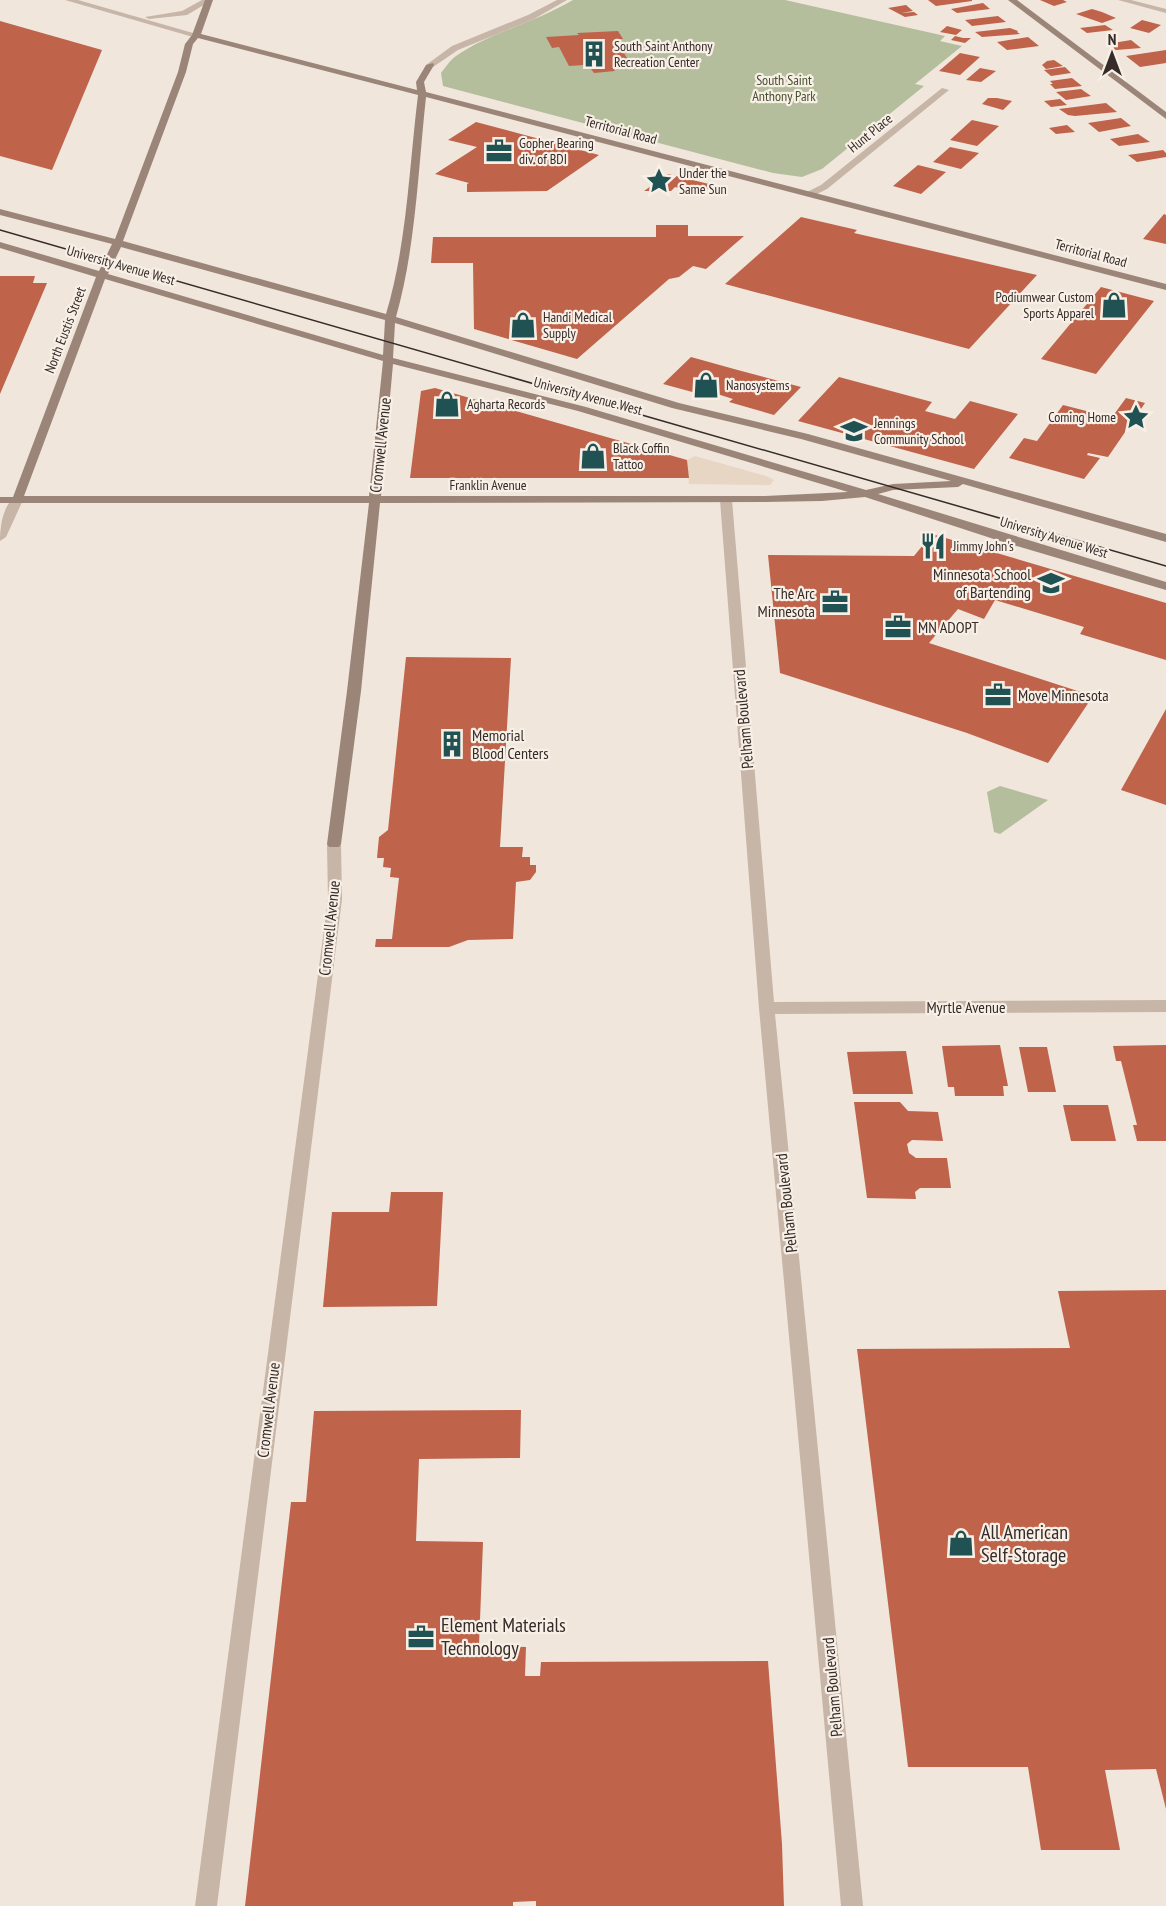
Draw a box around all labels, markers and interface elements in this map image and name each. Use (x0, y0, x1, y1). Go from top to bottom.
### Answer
north arrow (1082, 24, 1142, 84)
text: N (1108, 29, 1116, 49)
place label: South Saint Anthony Recreation Center (614, 37, 713, 71)
building icon: South Saint Anthony Recreation Center (579, 39, 609, 69)
park label: South Saint Anthony Park (752, 71, 816, 105)
street label: Hunt Place (844, 109, 896, 156)
street label: Territorial Road (583, 112, 659, 148)
place label: Gopher Bearing div. of BDI (519, 134, 594, 168)
office icon: Gopher Bearing div. of BDI (484, 136, 514, 166)
place label: Under the Same Sun (679, 164, 727, 198)
place icon: Under the Same Sun (644, 166, 674, 196)
street label: Territorial Road (1053, 235, 1129, 271)
street label: University Avenue West (65, 241, 177, 289)
street label: North Eustis Street (40, 284, 90, 376)
place label: Podiumwear Custom Sports Apparel (995, 288, 1095, 322)
shop icon: Podiumwear Custom Sports Apparel (1099, 290, 1129, 320)
place label: Handi Medical Supply (543, 308, 613, 342)
shop icon: Handi Medical Supply (508, 310, 538, 340)
shop icon: Nanosystems (691, 370, 721, 400)
street label: University Avenue West (532, 373, 645, 419)
place label: Nanosystems (726, 376, 790, 394)
shop icon: Agharta Records (432, 389, 462, 419)
place label: Agharta Records (467, 395, 545, 413)
street label: Cromwell Avenue (365, 396, 395, 494)
place icon: Coming Home (1121, 402, 1151, 432)
place label: Coming Home (1048, 408, 1116, 426)
place label: Jennings Community School (873, 414, 964, 448)
school or university icon: Jennings Community School (839, 416, 869, 446)
place label: Black Coffin Tattoo (613, 439, 669, 473)
shop icon: Black Coffin Tattoo (578, 441, 608, 471)
street label: Franklin Avenue (449, 476, 527, 494)
street label: University Avenue West (998, 512, 1110, 562)
restaurant icon: Jimmy John's (918, 531, 948, 561)
place label: Jimmy John's (952, 537, 1014, 555)
place label: Minnesota School of Bartending (933, 564, 1031, 602)
school or university icon: Minnesota School of Bartending (1036, 568, 1066, 598)
place label: The Arc Minnesota (758, 583, 815, 621)
office icon: The Arc Minnesota (820, 587, 850, 617)
office icon: MN ADOPT (883, 612, 913, 642)
place label: MN ADOPT (918, 617, 979, 637)
street label: Pelham Boulevard (729, 668, 757, 770)
office icon: Move Minnesota (983, 680, 1013, 710)
place label: Move Minnesota (1018, 685, 1109, 705)
place label: Memorial Blood Centers (472, 725, 549, 763)
building icon: Memorial Blood Centers (437, 729, 467, 759)
street label: Cromwell Avenue (314, 879, 344, 977)
street label: Myrtle Avenue (926, 997, 1006, 1017)
street label: Pelham Boulevard (771, 1152, 801, 1254)
street label: Cromwell Avenue (252, 1361, 284, 1459)
place label: All American Self-Storage (981, 1519, 1068, 1568)
shop icon: All American Self-Storage (946, 1528, 976, 1558)
place label: Element Materials Technology (441, 1612, 566, 1661)
office icon: Element Materials Technology (406, 1622, 436, 1652)
street label: Pelham Boulevard (818, 1636, 846, 1738)

